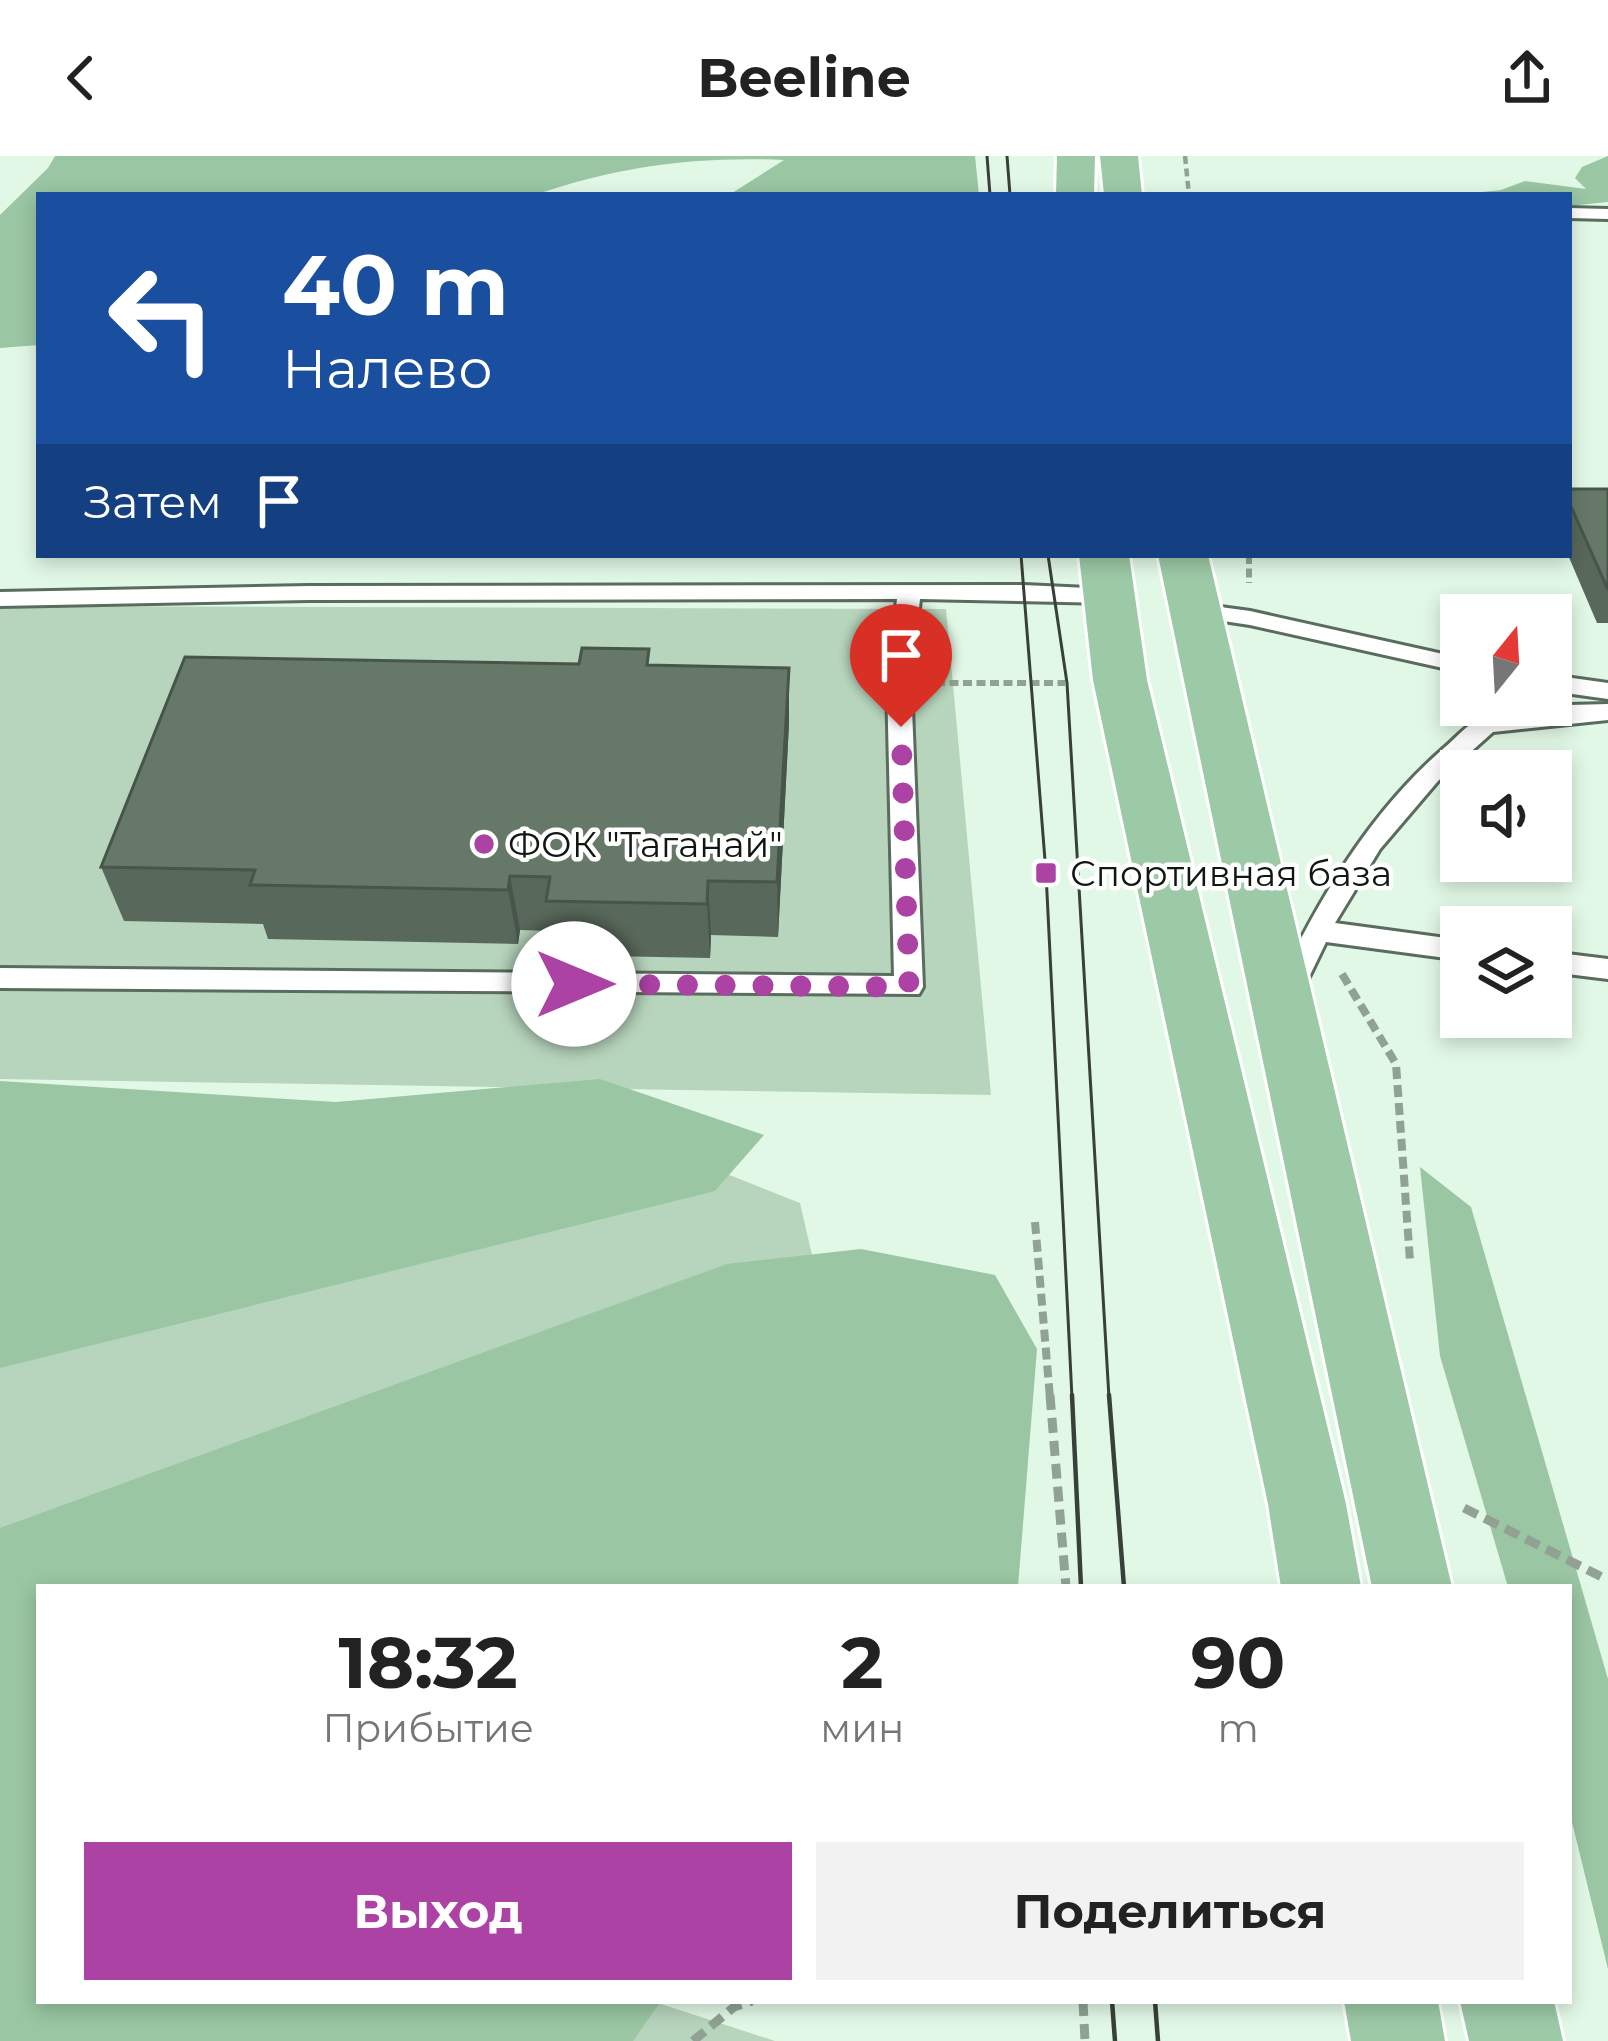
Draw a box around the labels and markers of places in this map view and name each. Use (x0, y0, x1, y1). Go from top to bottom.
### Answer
pin (850, 604, 952, 727)
place label: ФОК "Таганай" (508, 822, 783, 866)
marker: ФОК "Таганай" (471, 831, 497, 857)
place label: Спортивная база (1070, 851, 1392, 895)
marker: Спортивная база (1033, 860, 1059, 886)

